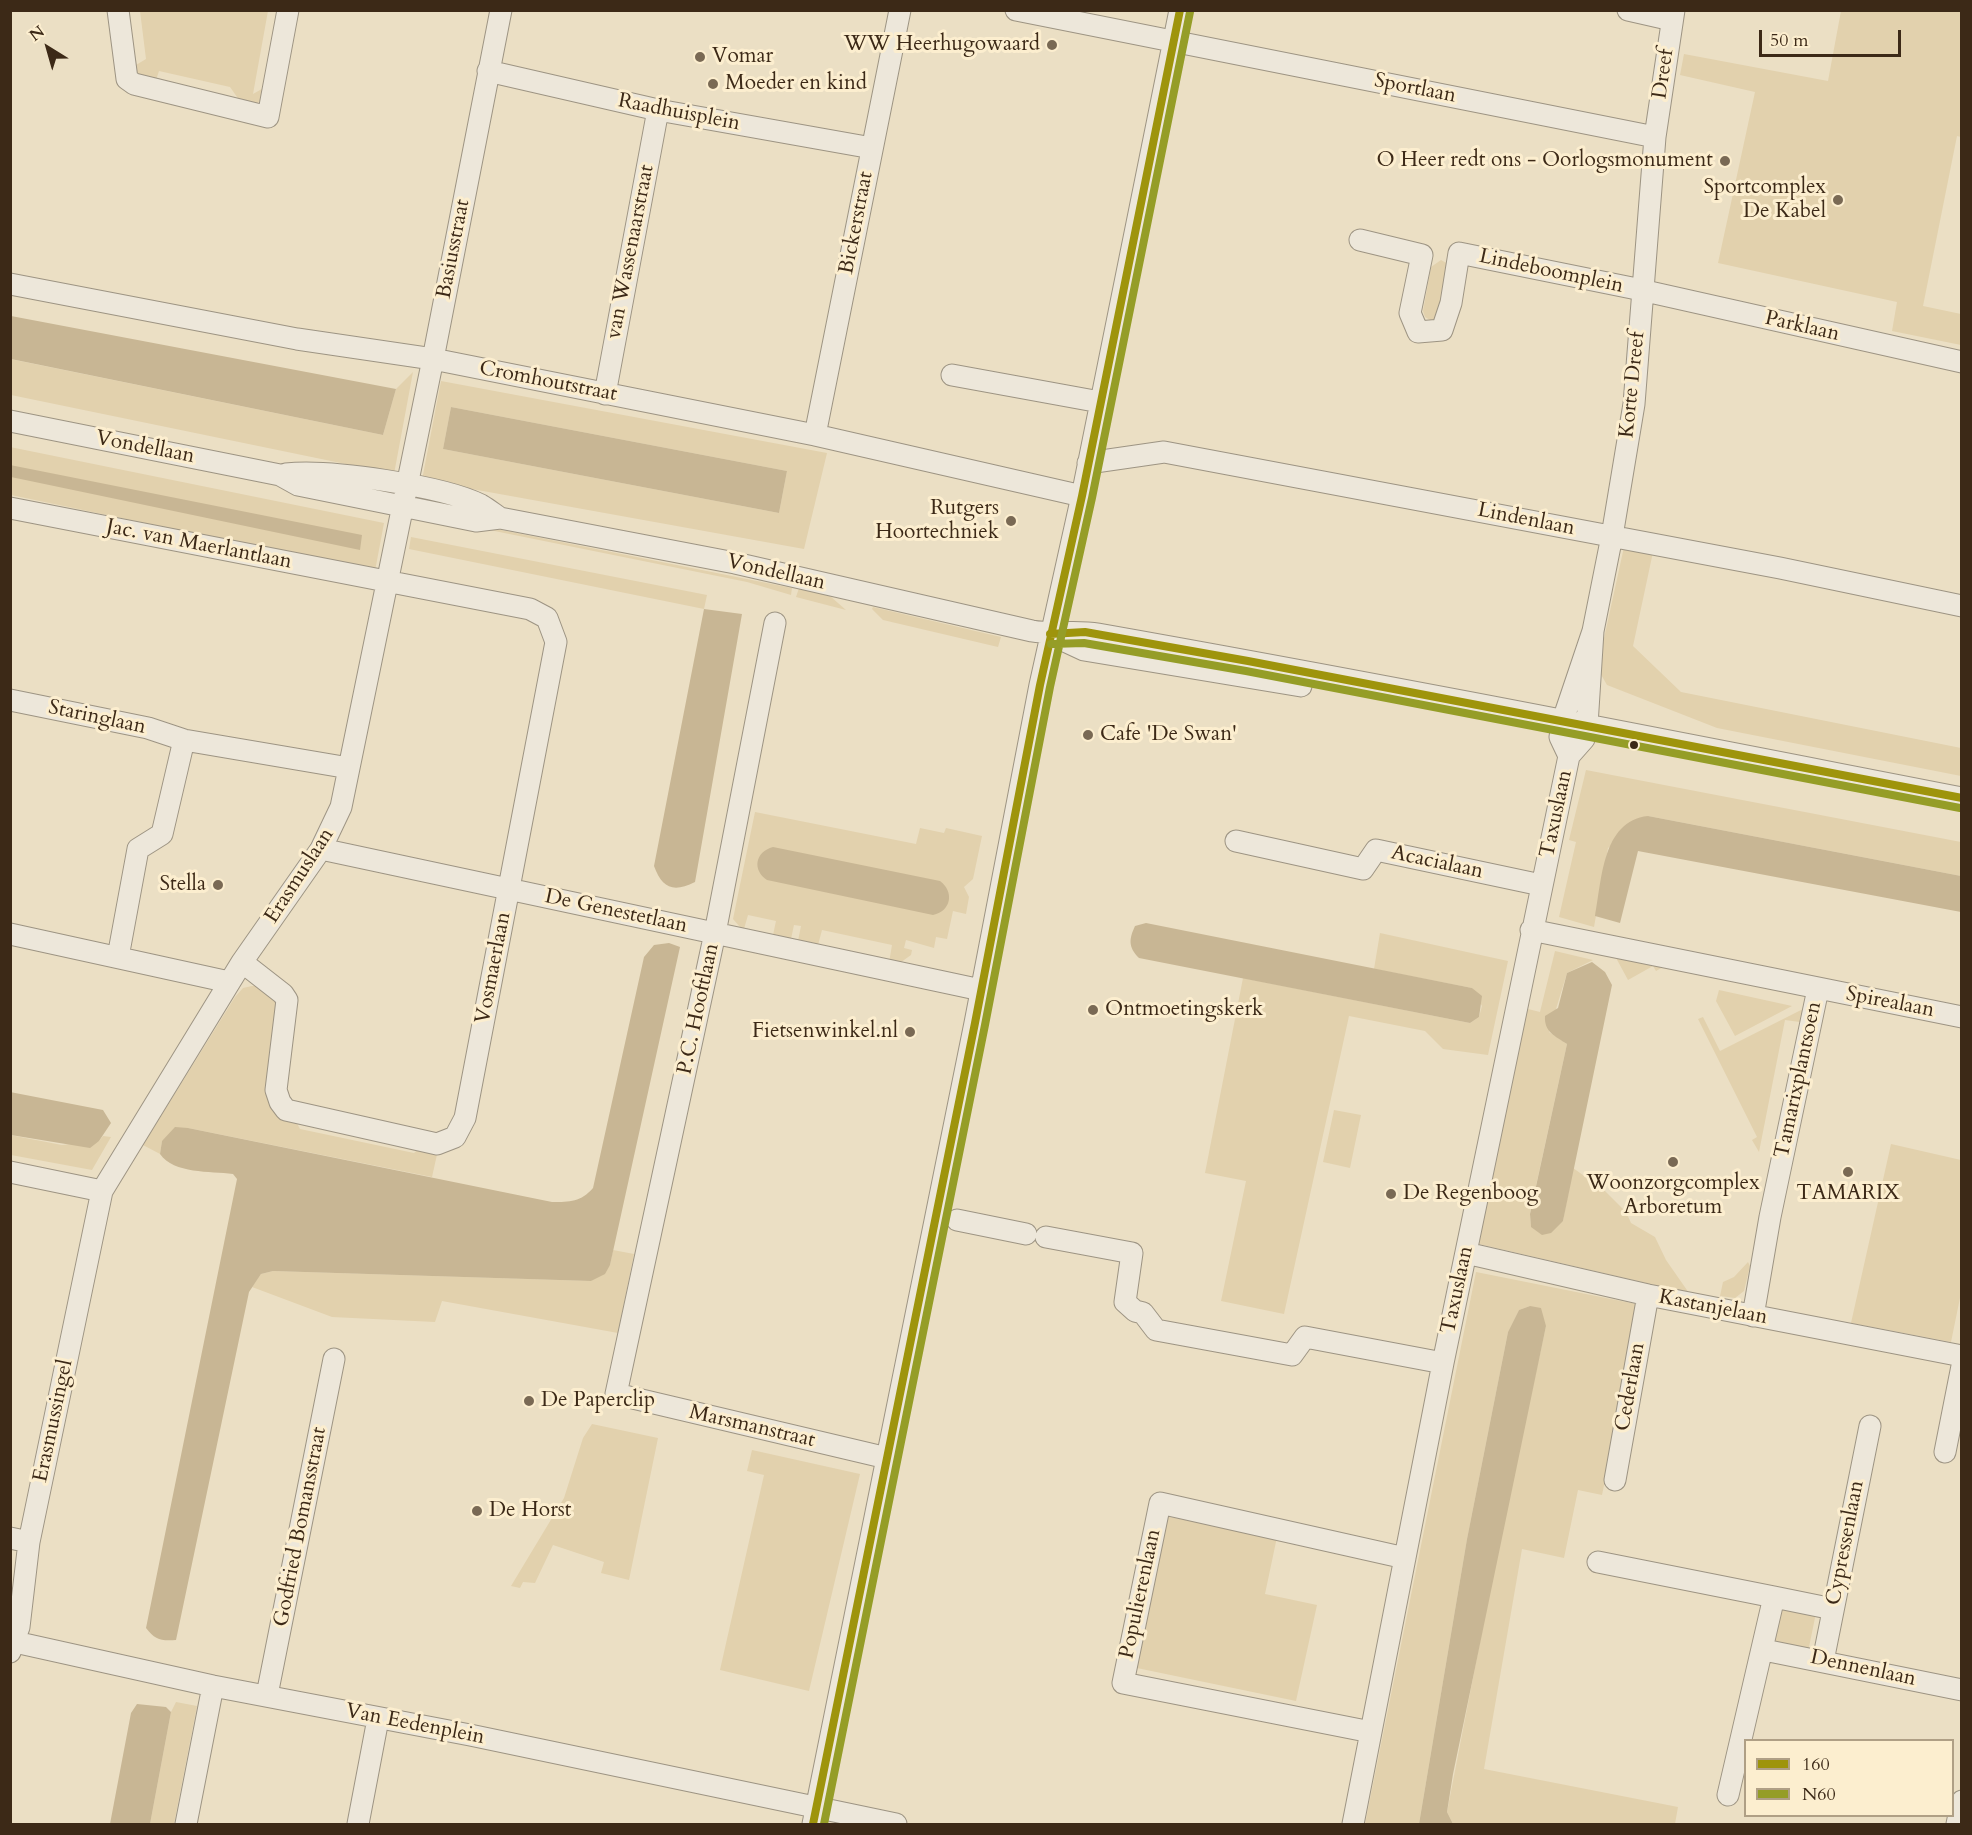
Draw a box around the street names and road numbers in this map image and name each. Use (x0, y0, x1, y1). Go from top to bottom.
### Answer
street label: Dreef (1648, 47, 1680, 101)
street label: Sportlaan (1372, 69, 1458, 109)
street label: Raadhuisplein (616, 89, 742, 137)
street label: van Wassenaarstraat (602, 163, 660, 341)
street label: Bickerstraat (835, 169, 879, 277)
street label: Basiusstraat (432, 197, 476, 301)
street label: Lindeboomplein (1477, 244, 1625, 300)
street label: Parklaan (1762, 306, 1842, 348)
street label: Korte Dreef (1615, 331, 1651, 439)
street label: Cromhoutstraat (477, 356, 619, 408)
street label: Vondellaan (93, 426, 197, 470)
street label: Lindenlaan (1475, 498, 1577, 542)
street label: Jac. van Maerlantlaan (104, 515, 294, 575)
street label: Vondellaan (724, 549, 828, 597)
street label: Staringlaan (46, 695, 148, 741)
street label: Taxuslaan (1535, 768, 1579, 860)
street label: Erasmuslaan (260, 824, 340, 928)
street label: Acacialaan (1389, 841, 1485, 885)
street label: De Genestetlaan (542, 885, 690, 939)
street label: Vosmaerlaan (471, 910, 517, 1026)
street label: P.C. Hooftlaan (673, 941, 725, 1077)
street label: Spirealaan (1844, 982, 1936, 1024)
street label: Tamarixplantsoen (1770, 999, 1828, 1161)
street label: Taxuslaan (1436, 1244, 1480, 1336)
street label: Kastanjelaan (1656, 1285, 1770, 1331)
street label: Cederlaan (1611, 1341, 1651, 1433)
street label: Erasmussingel (29, 1357, 79, 1485)
street label: Marsmanstraat (687, 1400, 817, 1454)
street label: Godfried Bomansstraat (269, 1425, 333, 1629)
street label: Cypressenlaan (1822, 1479, 1870, 1607)
street label: Populierenlaan (1115, 1527, 1167, 1661)
street label: Dennenlaan (1808, 1646, 1918, 1692)
street label: Van Eedenplein (343, 1699, 487, 1751)

